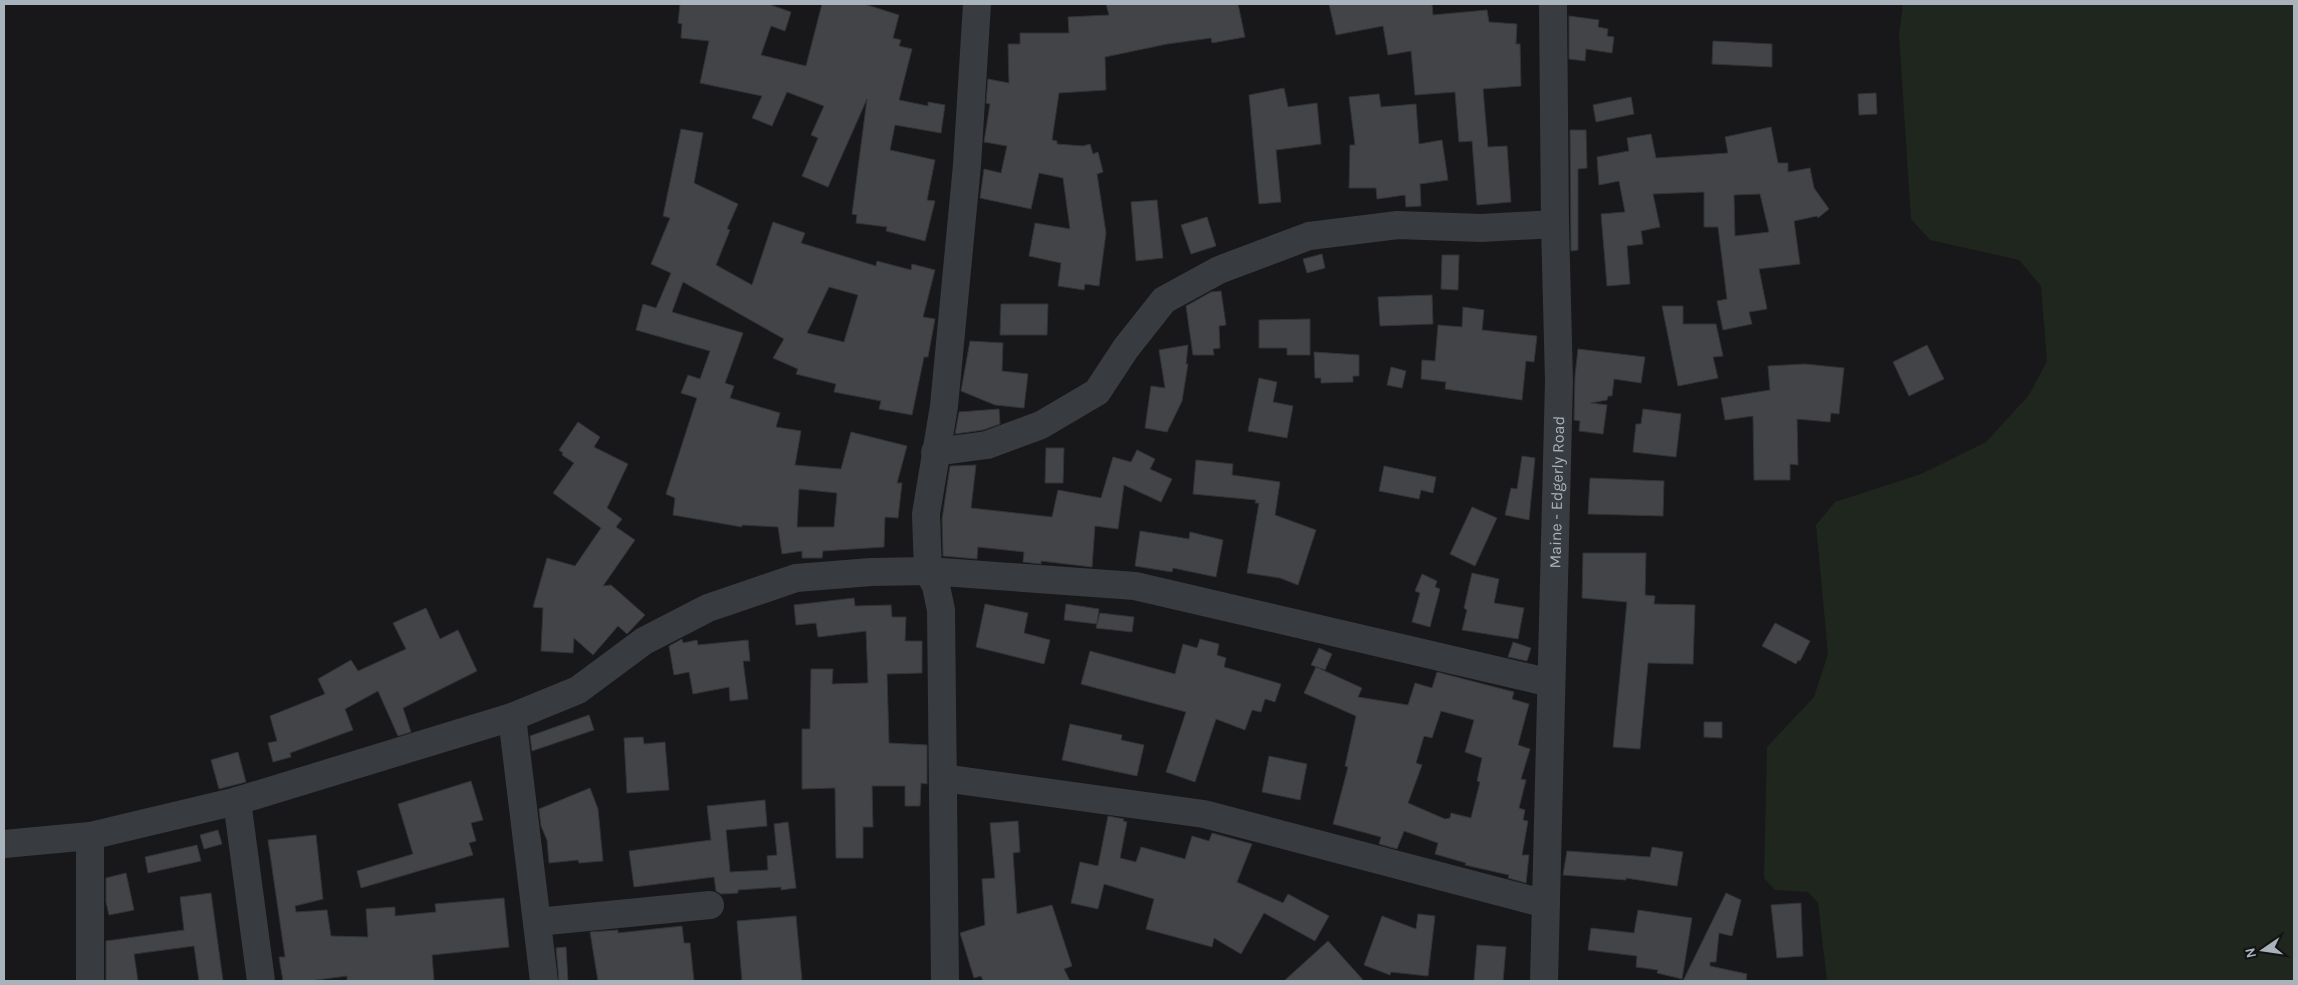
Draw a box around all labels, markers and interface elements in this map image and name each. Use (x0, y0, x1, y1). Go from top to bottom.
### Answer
street label: Maine - Edgerly Road (1545, 416, 1568, 569)
north arrow (2238, 925, 2288, 975)
text: N (2241, 946, 2260, 960)

